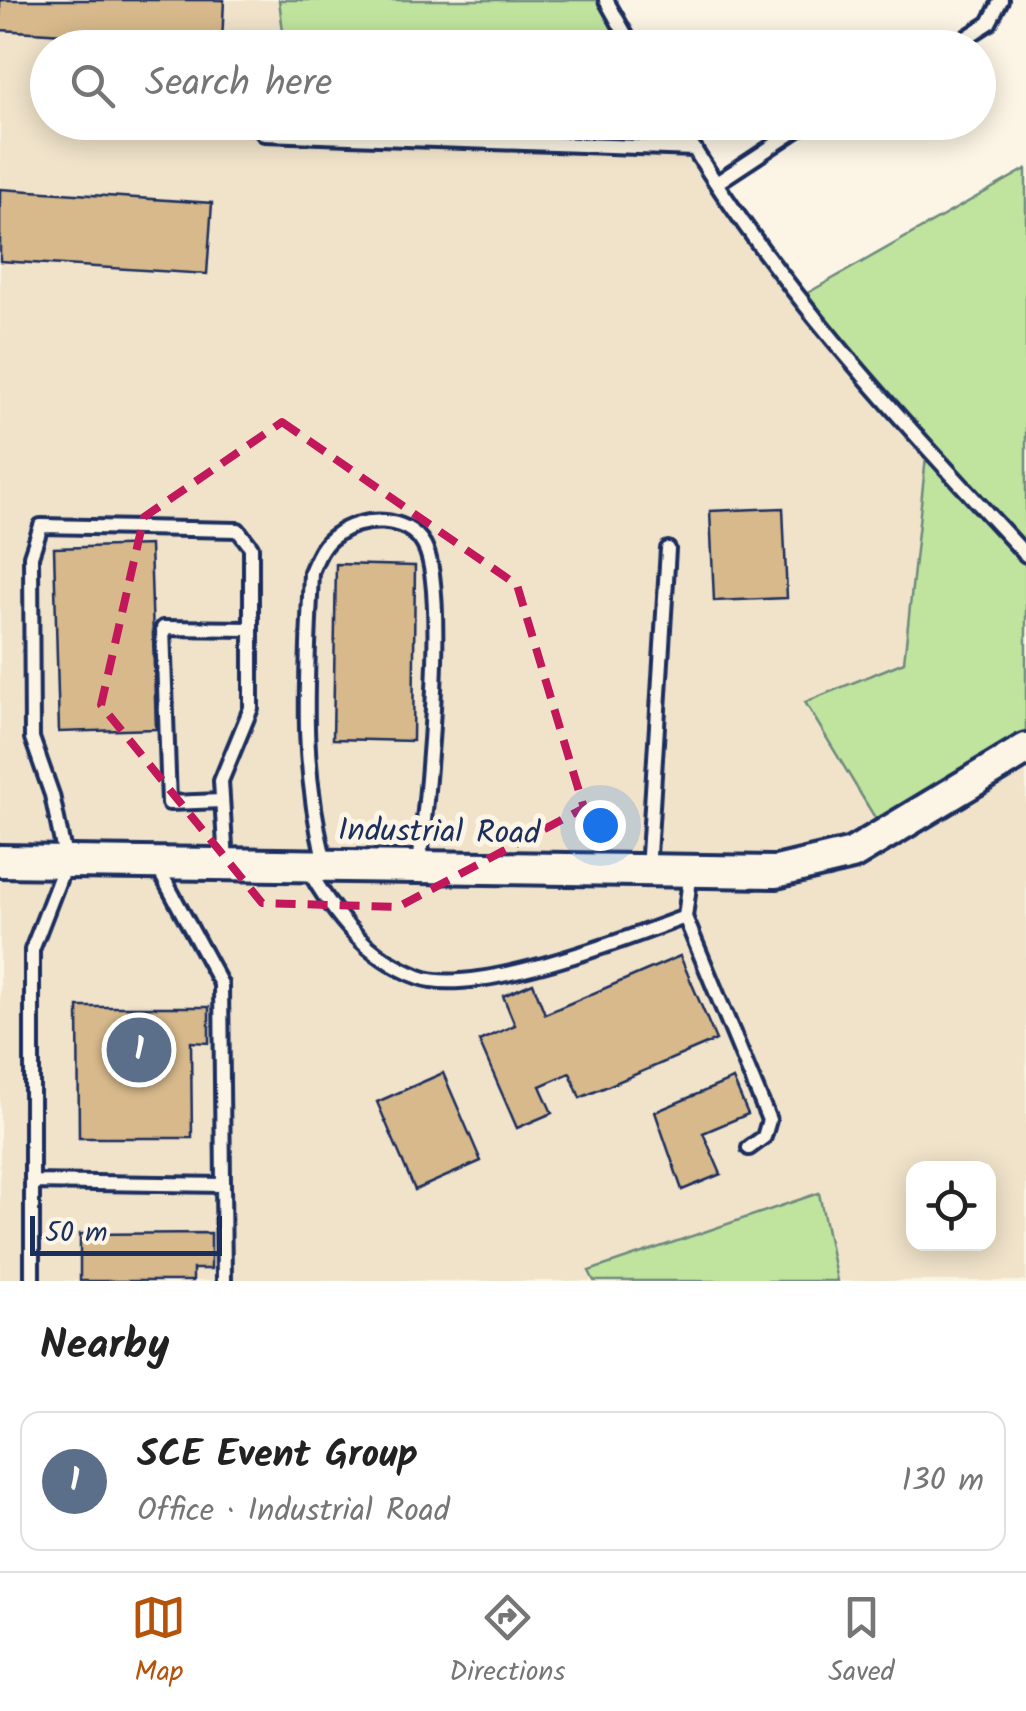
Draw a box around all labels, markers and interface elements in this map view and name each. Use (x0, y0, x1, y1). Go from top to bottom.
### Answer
search box (30, 30, 996, 140)
text: Search here (145, 55, 332, 115)
icon: search (65, 58, 120, 113)
your location (575, 800, 626, 851)
street label: Industrial Road (337, 806, 542, 860)
pin: 1 (106, 1012, 172, 1088)
map controls (906, 1161, 996, 1251)
button: locate (906, 1161, 996, 1251)
scale bar (30, 1211, 222, 1256)
text: 50 m (45, 1211, 108, 1256)
text: Nearby (40, 1313, 169, 1380)
text: SCE Event Group (137, 1426, 418, 1486)
text: 1 (70, 1456, 79, 1507)
text: 130 m (901, 1456, 984, 1507)
text: Office · Industrial Road (137, 1486, 450, 1537)
tab: Map (131, 1590, 186, 1695)
tab: Directions (449, 1590, 565, 1695)
tab: Saved (828, 1590, 895, 1695)

